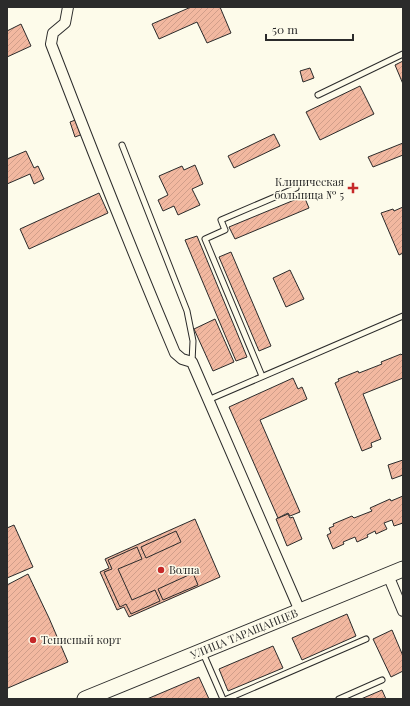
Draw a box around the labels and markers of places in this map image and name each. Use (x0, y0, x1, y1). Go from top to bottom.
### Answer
place label: Клиническая больница № 5 (274, 174, 344, 202)
marker: Клиническая больница № 5 (347, 182, 359, 194)
place label: Волна (169, 562, 200, 577)
marker: Волна (156, 565, 166, 575)
place label: Тенисный корт (41, 632, 121, 647)
marker: Тенисный корт (28, 635, 38, 645)

